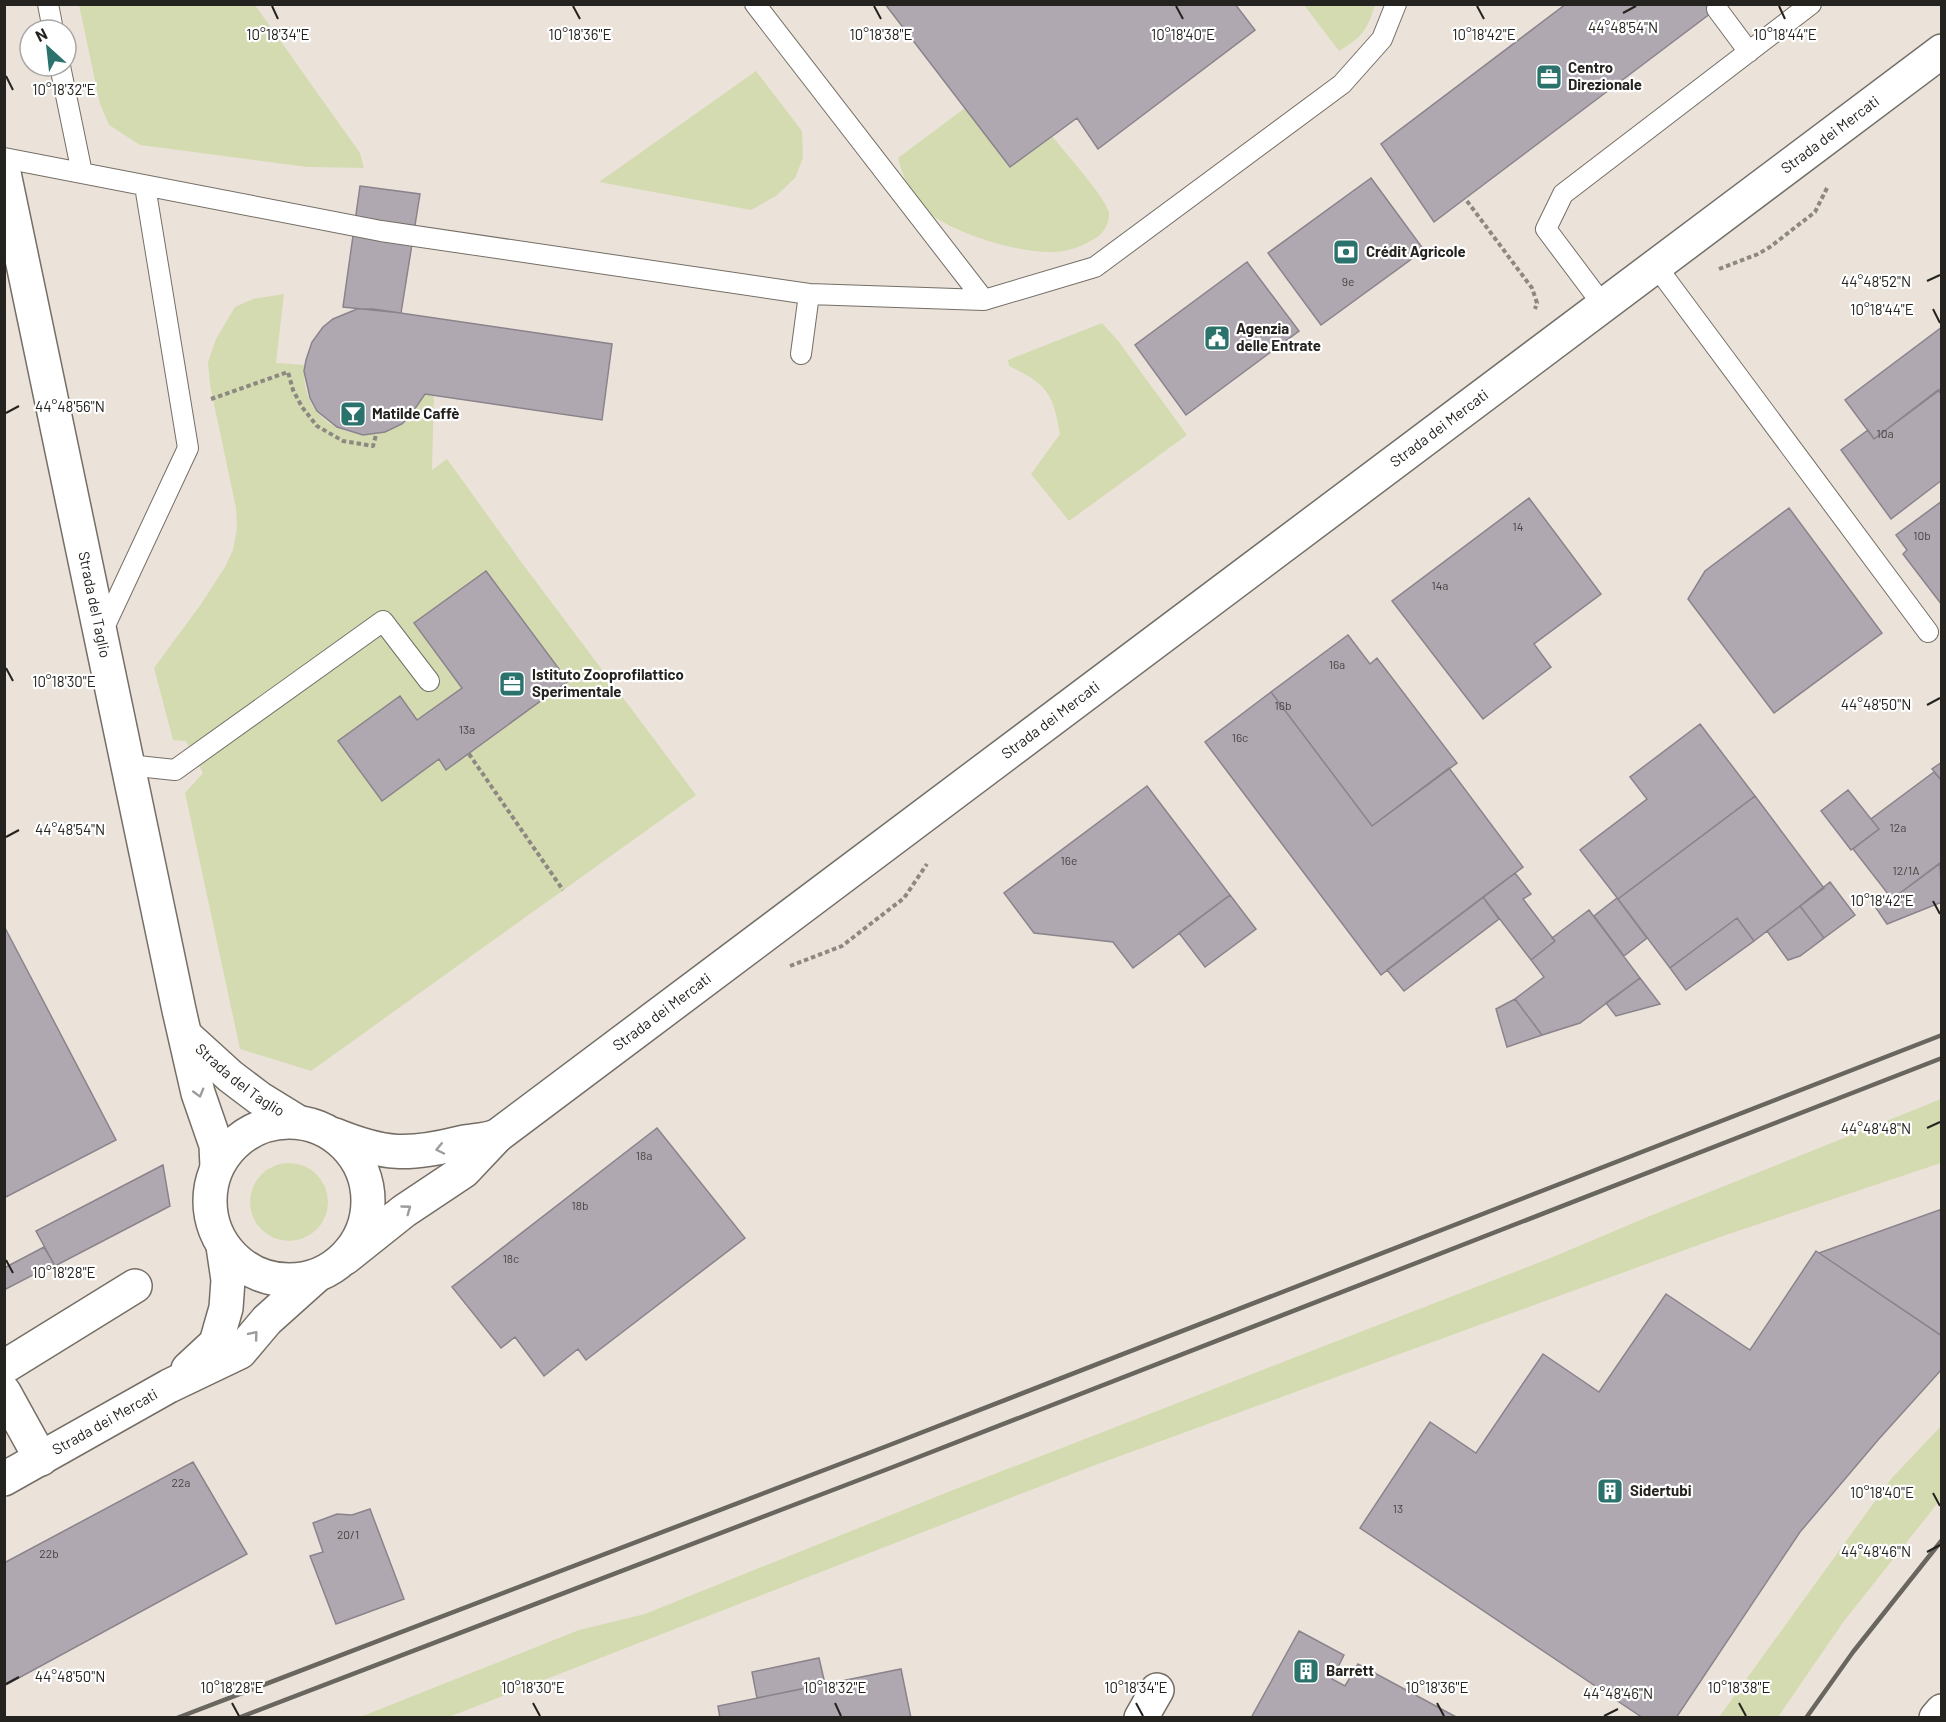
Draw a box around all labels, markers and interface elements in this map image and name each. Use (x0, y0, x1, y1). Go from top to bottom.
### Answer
north arrow (18, 18, 78, 78)
text: 44°48'54"N (1588, 18, 1658, 36)
text: N (32, 23, 50, 45)
text: 10°18'34"E (246, 25, 310, 43)
text: 10°18'36"E (549, 25, 611, 43)
text: 10°18'38"E (849, 25, 913, 43)
text: 10°18'40"E (1151, 25, 1215, 43)
text: 10°18'42"E (1452, 25, 1516, 43)
text: 10°18'44"E (1753, 25, 1817, 43)
place label: Centro Direzionale (1568, 58, 1642, 93)
office icon: Centro Direzionale (1534, 62, 1564, 92)
text: 10°18'32"E (32, 80, 96, 98)
street label: Strada dei Mercati (1777, 91, 1882, 177)
bank icon: Crédit Agricole (1331, 237, 1361, 267)
place label: Crédit Agricole (1366, 242, 1466, 260)
text: 44°48'52"N (1841, 272, 1911, 290)
house number: 9e (1342, 274, 1354, 288)
text: 10°18'44"E (1850, 300, 1914, 318)
place label: Agenzia delle Entrate (1236, 319, 1321, 354)
public building icon: Agenzia delle Entrate (1202, 323, 1232, 353)
street label: Strada dei Mercati (1386, 385, 1491, 470)
text: 44°48'56"N (35, 397, 105, 415)
bar icon: Matilde Caffè (338, 399, 368, 429)
place label: Matilde Caffè (372, 404, 459, 422)
house number: 10a (1876, 426, 1894, 440)
house number: 14 (1513, 519, 1523, 533)
house number: 10b (1913, 528, 1931, 542)
street label: Strada del Taglio (75, 550, 115, 659)
house number: 14a (1432, 578, 1448, 592)
house number: 16a (1329, 657, 1345, 671)
place label: Istituto Zooprofilattico Sperimentale (532, 665, 684, 700)
office icon: Istituto Zooprofilattico Sperimentale (497, 669, 527, 699)
text: 10°18'30"E (32, 672, 96, 690)
street label: Strada dei Mercati (997, 677, 1103, 762)
text: 44°48'50"N (1841, 695, 1911, 713)
house number: 16b (1275, 698, 1291, 712)
house number: 13a (459, 722, 475, 736)
house number: 16c (1232, 730, 1248, 744)
text: 44°48'54"N (35, 820, 105, 838)
house number: 12a (1890, 820, 1906, 834)
house number: 16e (1061, 853, 1077, 867)
house number: 12/1A (1893, 863, 1919, 877)
text: 10°18'42"E (1850, 891, 1914, 909)
street label: Strada dei Mercati (609, 969, 714, 1054)
street label: Strada del Taglio (192, 1039, 288, 1120)
one-way arrow (192, 1087, 204, 1098)
text: 44°48'48"N (1841, 1119, 1911, 1137)
one-way arrow (435, 1141, 445, 1154)
house number: 18a (636, 1148, 652, 1162)
house number: 18b (571, 1198, 589, 1212)
one-way arrow (401, 1205, 412, 1216)
house number: 18c (503, 1251, 519, 1265)
text: 10°18'28"E (32, 1263, 96, 1281)
one-way arrow (247, 1331, 258, 1342)
street label: Strada dei Mercati (49, 1384, 160, 1458)
house number: 22a (172, 1475, 191, 1489)
building icon: Sidertubi (1595, 1476, 1625, 1506)
place label: Sidertubi (1630, 1481, 1692, 1499)
text: 10°18'40"E (1850, 1483, 1914, 1501)
house number: 13 (1393, 1501, 1403, 1515)
house number: 20/1 (337, 1527, 359, 1541)
text: 44°48'46"N (1841, 1542, 1911, 1560)
house number: 22b (39, 1546, 59, 1560)
building icon: Barrett (1291, 1656, 1321, 1686)
place label: Barrett (1326, 1661, 1374, 1679)
text: 44°48'50"N (35, 1667, 105, 1685)
text: 10°18'28"E (200, 1678, 264, 1696)
text: 10°18'30"E (501, 1678, 565, 1696)
text: 10°18'32"E (803, 1678, 867, 1696)
text: 10°18'34"E (1104, 1678, 1168, 1696)
text: 10°18'36"E (1406, 1678, 1468, 1696)
text: 10°18'38"E (1707, 1678, 1771, 1696)
text: 44°48'46"N (1583, 1684, 1653, 1702)

